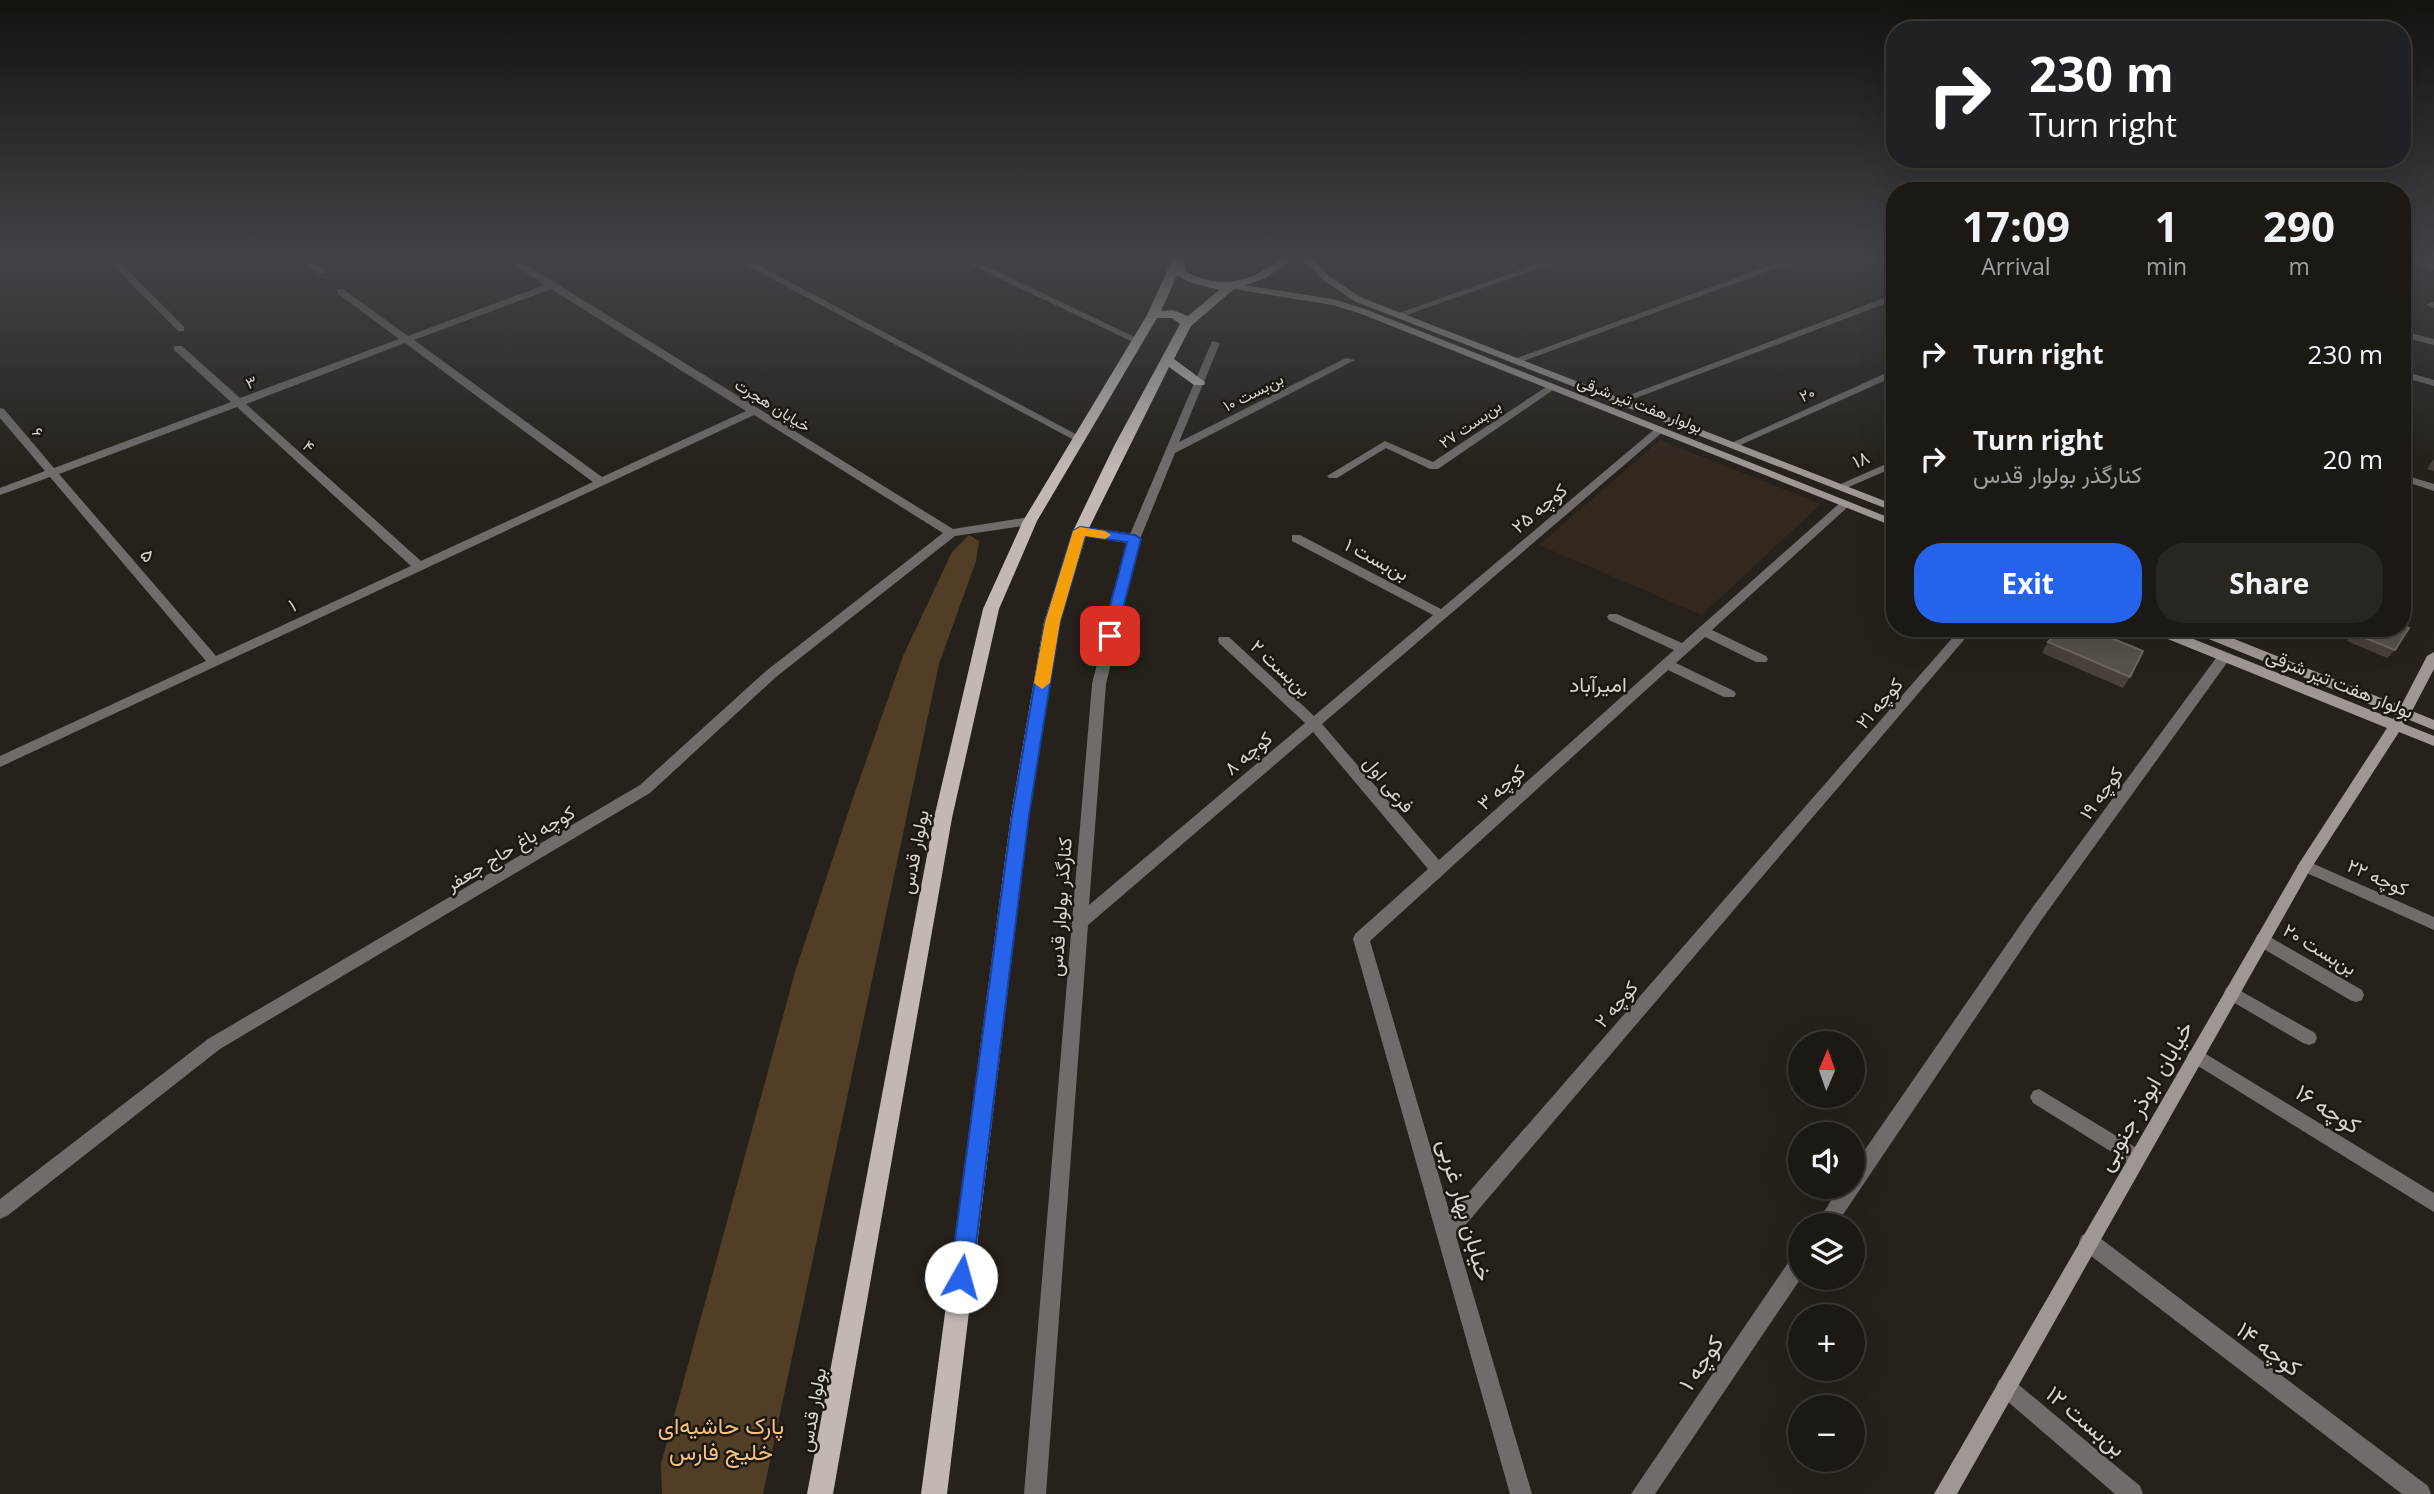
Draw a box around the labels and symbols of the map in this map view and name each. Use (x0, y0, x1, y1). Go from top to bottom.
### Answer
street label: بن‌بست ۱۰ (1219, 367, 1287, 417)
street label: ۳ (242, 370, 260, 394)
street label: بولوار هفت تیر شرقی (1574, 370, 1706, 438)
street label: خیابان هجرت (731, 373, 815, 437)
street label: ۲۰ (1796, 381, 1818, 407)
street label: بن‌بست ۲۷ (1434, 395, 1506, 453)
street label: ۶ (27, 422, 49, 442)
street label: ۴ (298, 435, 320, 457)
street label: ۱۸ (1848, 444, 1874, 474)
street label: کوچه ۲۵ (1506, 477, 1573, 540)
street label: بن‌بست ۱ (1340, 531, 1414, 587)
street label: ۵ (134, 542, 162, 568)
street label: ۱ (284, 592, 300, 618)
pin (1080, 606, 1140, 666)
street label: بن‌بست ۲ (1245, 633, 1317, 703)
street label: بولوار هفت تیر شرقی (2262, 642, 2418, 724)
district label: امیرآباد (1569, 670, 1627, 698)
street label: کوچه ۲۱ (1850, 672, 1909, 735)
street label: کوچه ۸ (1218, 725, 1278, 782)
street label: فرعی اول (1358, 750, 1420, 818)
street label: کوچه ۳ (1471, 758, 1532, 816)
street label: کوچه ۱۹ (2073, 761, 2130, 825)
street label: کوچه باغ حاج جعفر (440, 799, 580, 898)
street label: بولوار قدس (893, 808, 935, 896)
street label: کنارگذر بولوار قدس (1042, 836, 1078, 978)
street label: کوچه ۲۲ (2343, 852, 2413, 903)
street label: بن‌بست ۲۰ (2278, 917, 2362, 981)
street label: کوچه ۲ (1588, 975, 1644, 1034)
street label: خیابان ابوذر جنوبی (2088, 1015, 2200, 1176)
north arrow (1788, 1031, 1866, 1108)
street label: کوچه ۱۶ (2289, 1076, 2367, 1142)
street label: خیابان بهار غربی (1430, 1135, 1502, 1284)
position arrow (924, 1240, 998, 1314)
street label: کوچه ۱۴ (2230, 1313, 2309, 1384)
street label: کوچه ۱ (1670, 1328, 1731, 1397)
street label: بولوار قدس (792, 1366, 832, 1454)
street label: بن‌بست ۱۲ (2040, 1377, 2134, 1463)
park label: پارک حاشیه‌ای خلیج فارس (658, 1409, 784, 1468)

